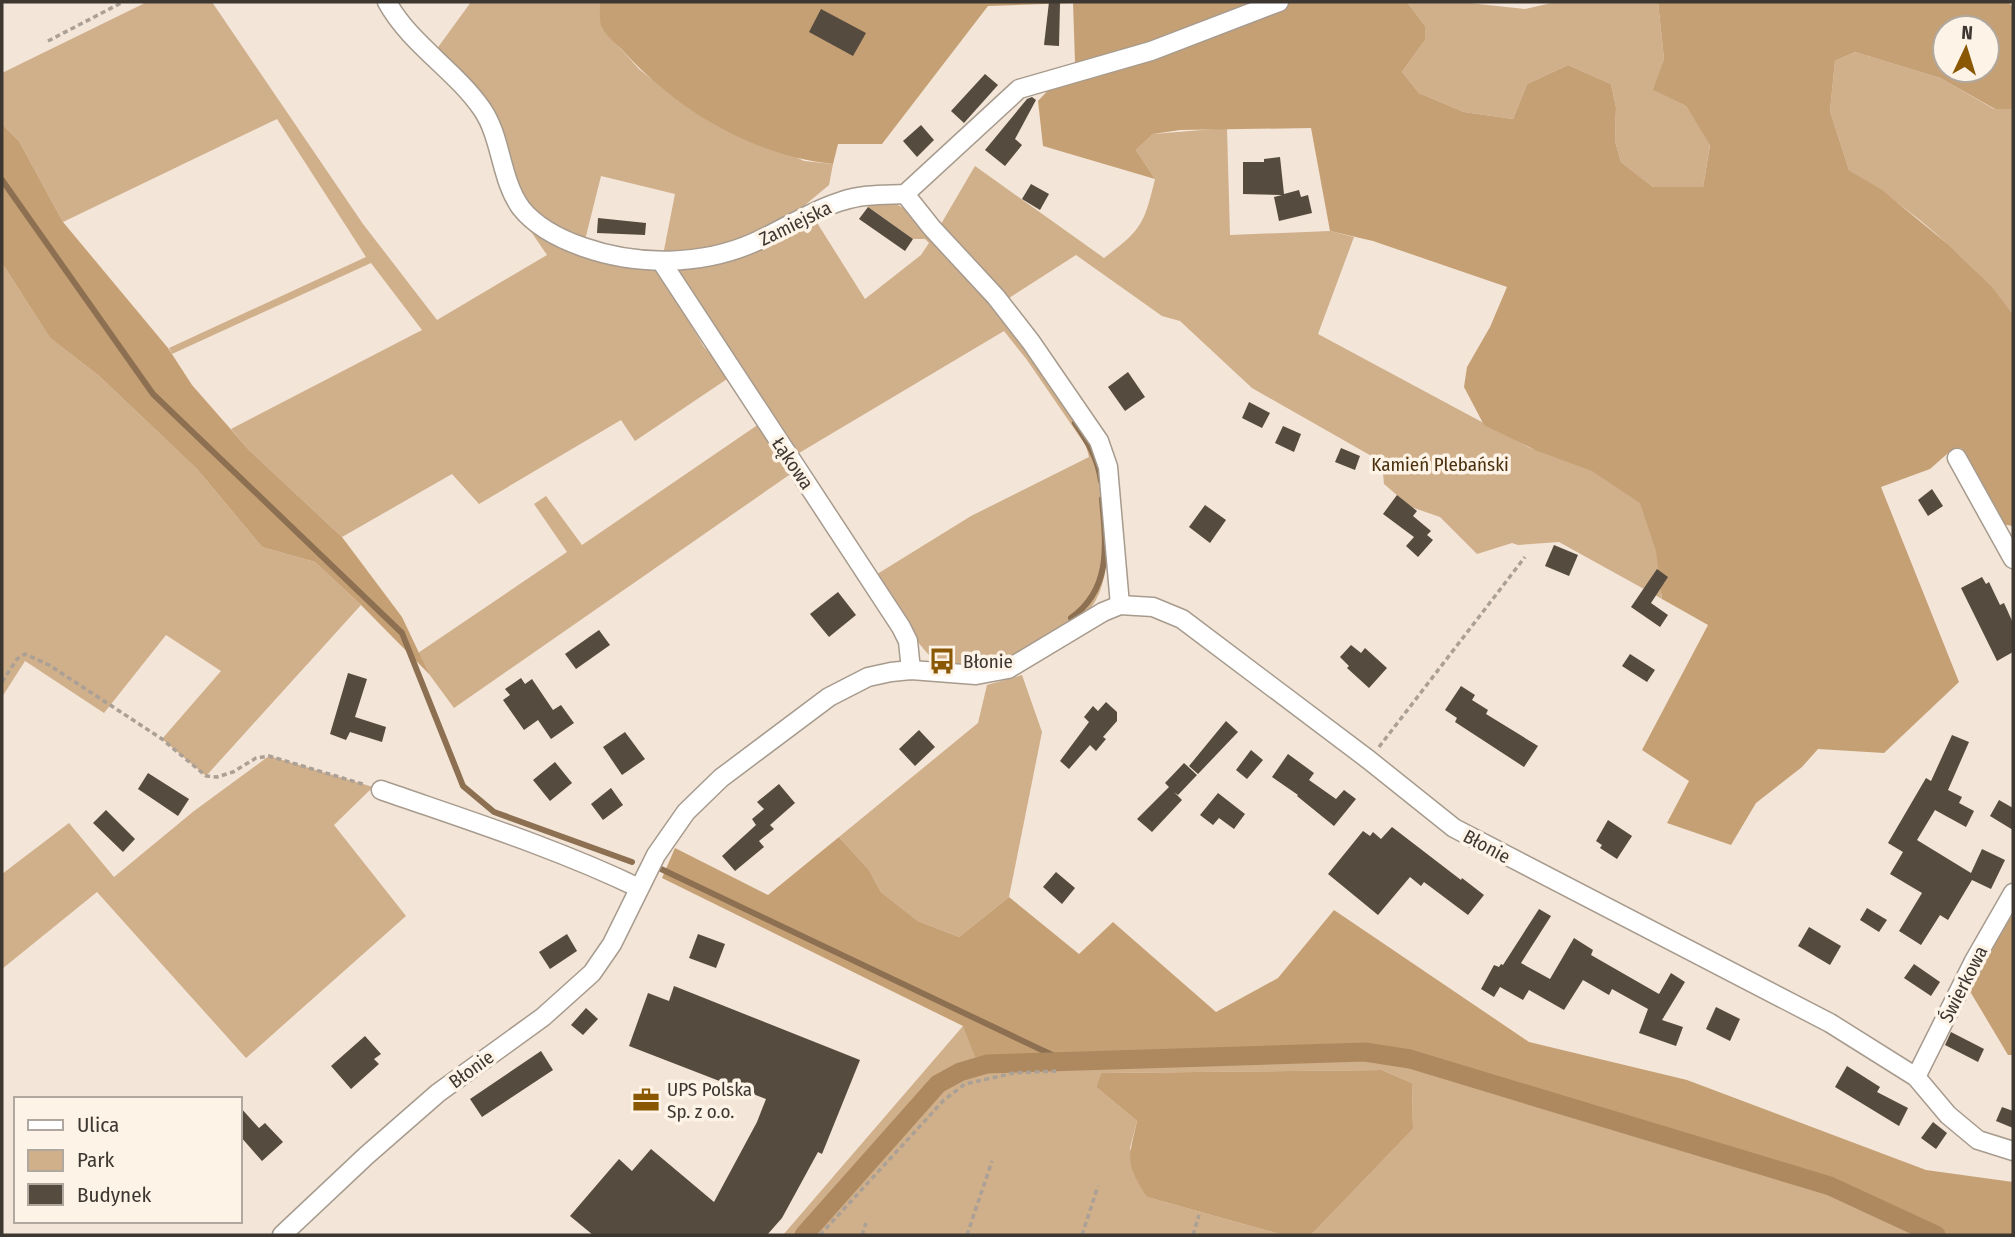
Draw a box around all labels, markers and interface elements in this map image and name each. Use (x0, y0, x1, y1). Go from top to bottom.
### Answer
north arrow (1931, 14, 2001, 84)
text: N (1961, 21, 1974, 44)
street label: Zamiejska (755, 196, 835, 251)
street label: Łąkowa (767, 433, 818, 494)
park label: Kamień Plebański (1371, 453, 1509, 476)
bus stop icon: Błonie (927, 646, 957, 676)
place label: Błonie (963, 650, 1013, 673)
street label: Błonie (1459, 825, 1514, 868)
street label: Świerkowa (1934, 942, 1993, 1026)
street label: Błonie (444, 1045, 498, 1093)
place label: UPS Polska Sp. z o.o. (667, 1078, 752, 1123)
office icon: UPS Polska Sp. z o.o. (631, 1085, 661, 1115)
legend (14, 1097, 242, 1223)
text: Ulica (77, 1112, 119, 1138)
text: Park (77, 1147, 115, 1173)
text: Budynek (77, 1182, 152, 1208)

